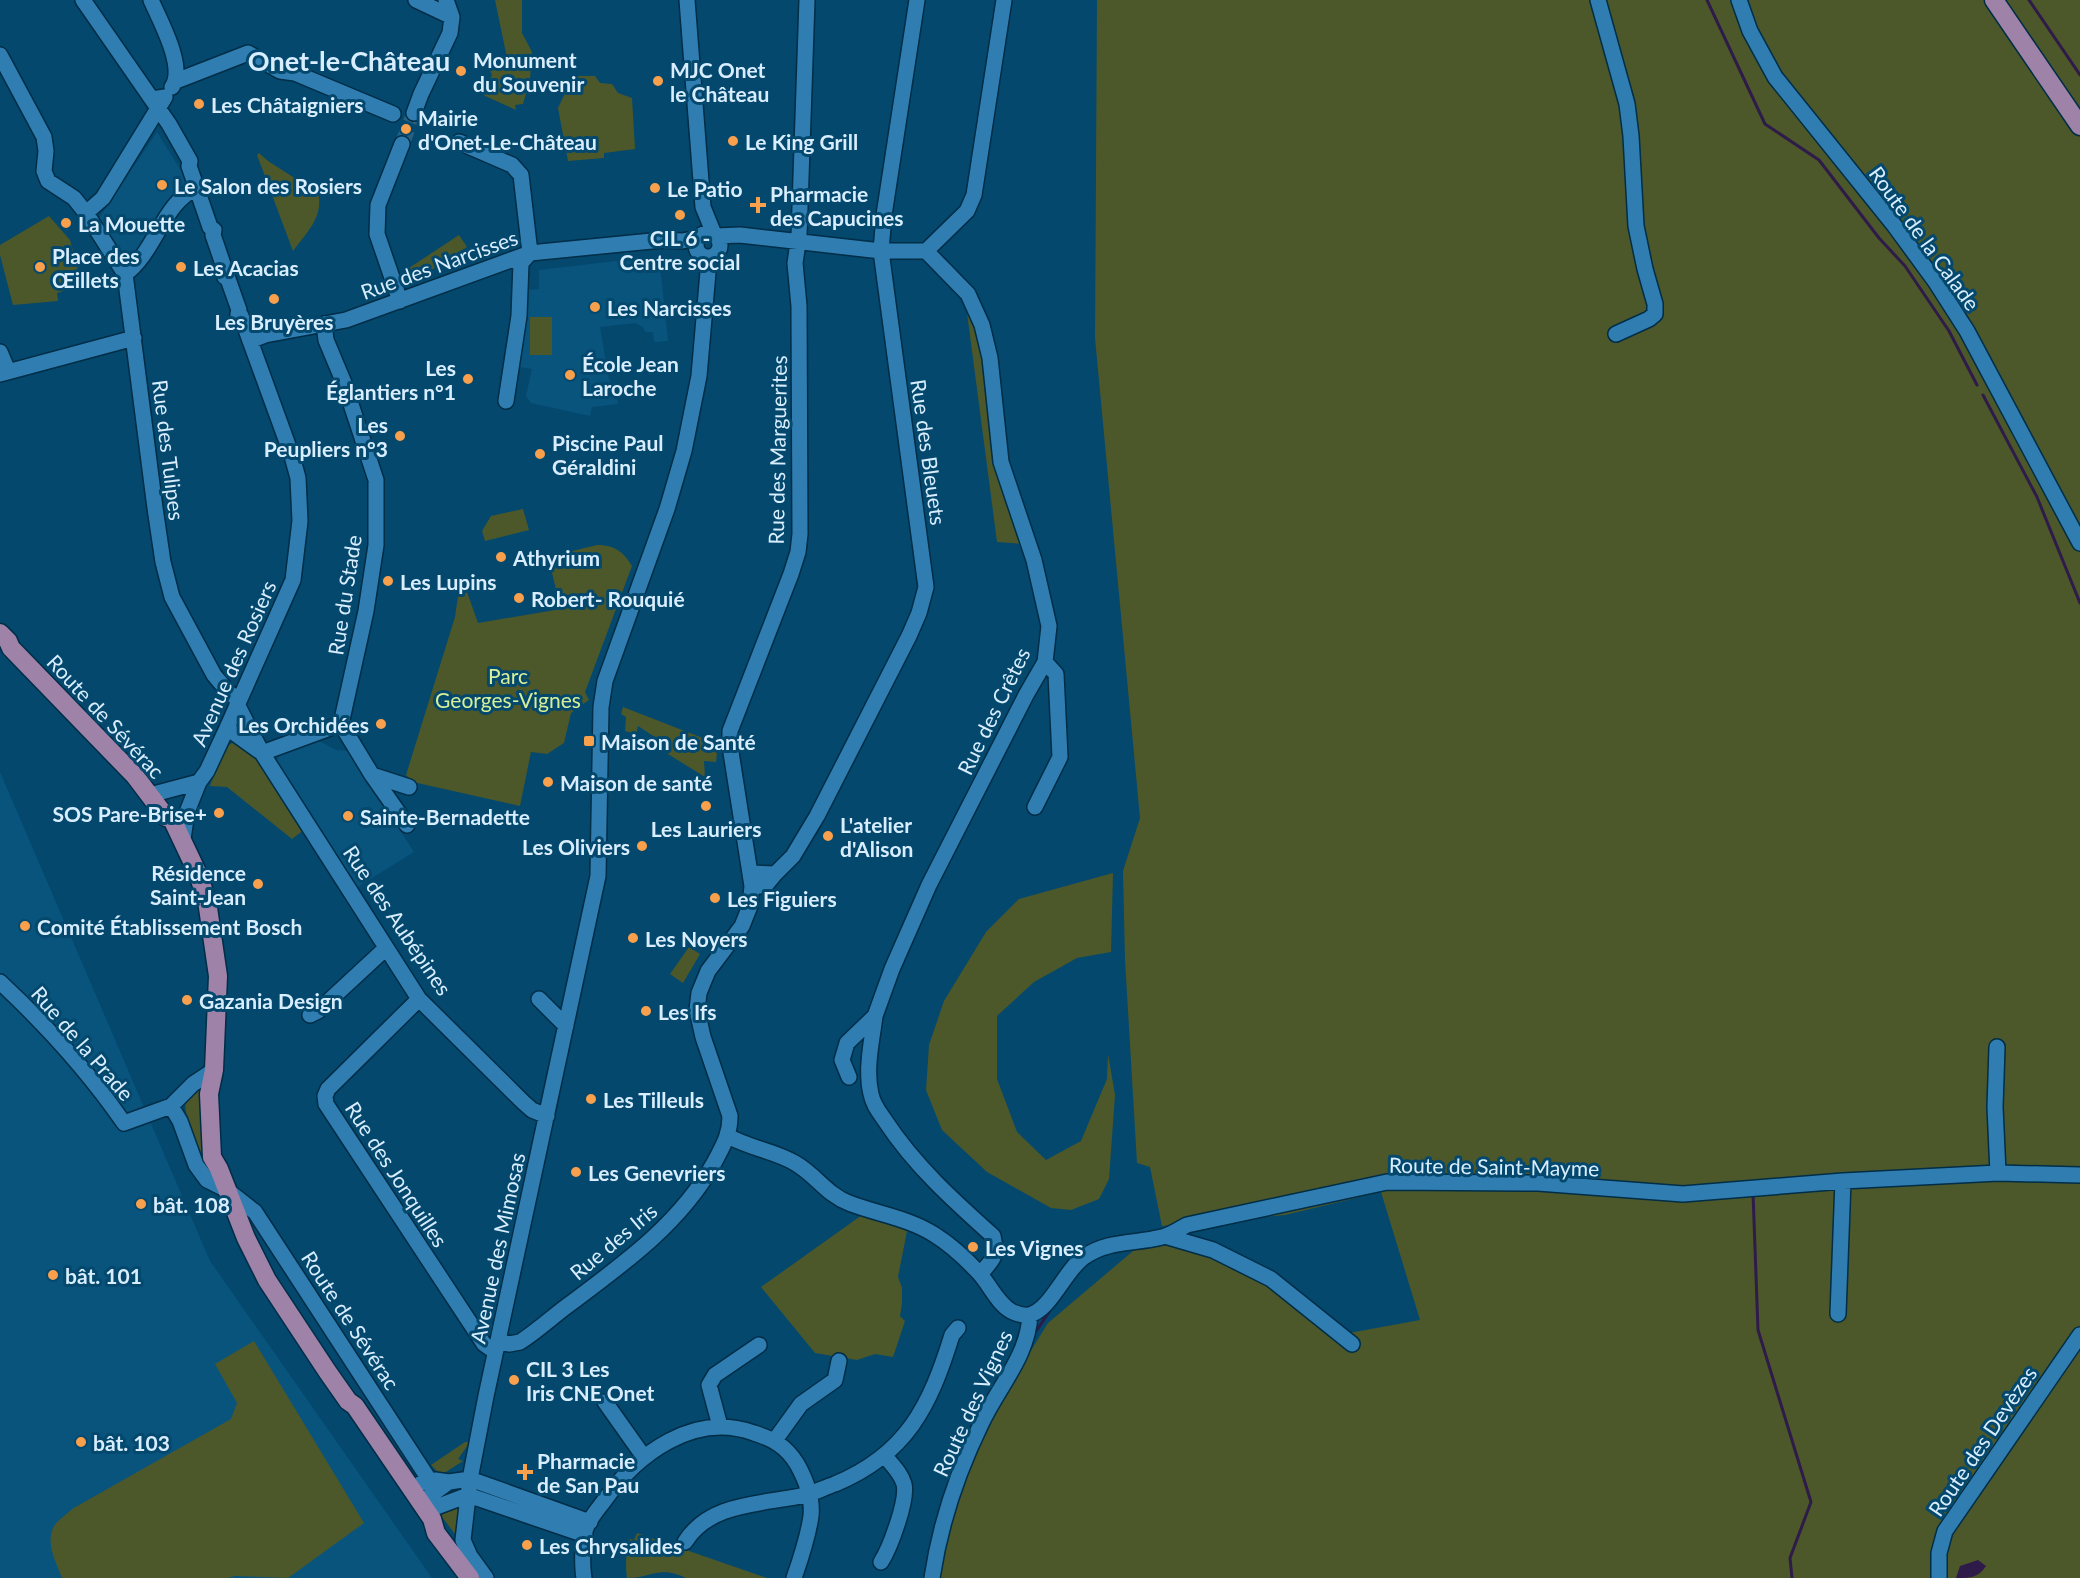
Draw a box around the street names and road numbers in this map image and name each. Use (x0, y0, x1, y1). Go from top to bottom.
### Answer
street label: Route de la Calade (1864, 161, 1986, 315)
street label: Rue des Narcisses (357, 224, 521, 304)
street label: Rue des Marguerites (763, 355, 791, 545)
street label: Rue des Bleuets (906, 377, 952, 527)
street label: Rue des Tulipes (148, 378, 190, 522)
street label: Rue du Stade (322, 533, 366, 657)
street label: Avenue des Rosiers (185, 576, 281, 750)
street label: Rue des Crêtes (952, 643, 1034, 779)
street label: Route de Sévérac (42, 649, 170, 783)
street label: Rue des Aubépines (339, 841, 457, 999)
street label: Rue de la Prade (27, 981, 139, 1105)
street label: Rue des Jonquilles (341, 1097, 453, 1251)
street label: Avenue des Mimosas (465, 1150, 529, 1346)
street label: Route de Saint-Mayme (1389, 1152, 1599, 1180)
street label: Rue des Iris (564, 1197, 662, 1285)
street label: Route de Sévérac (297, 1246, 405, 1394)
street label: Route des Vignes (927, 1326, 1017, 1480)
street label: Route des Devèzes (1923, 1361, 2041, 1521)

